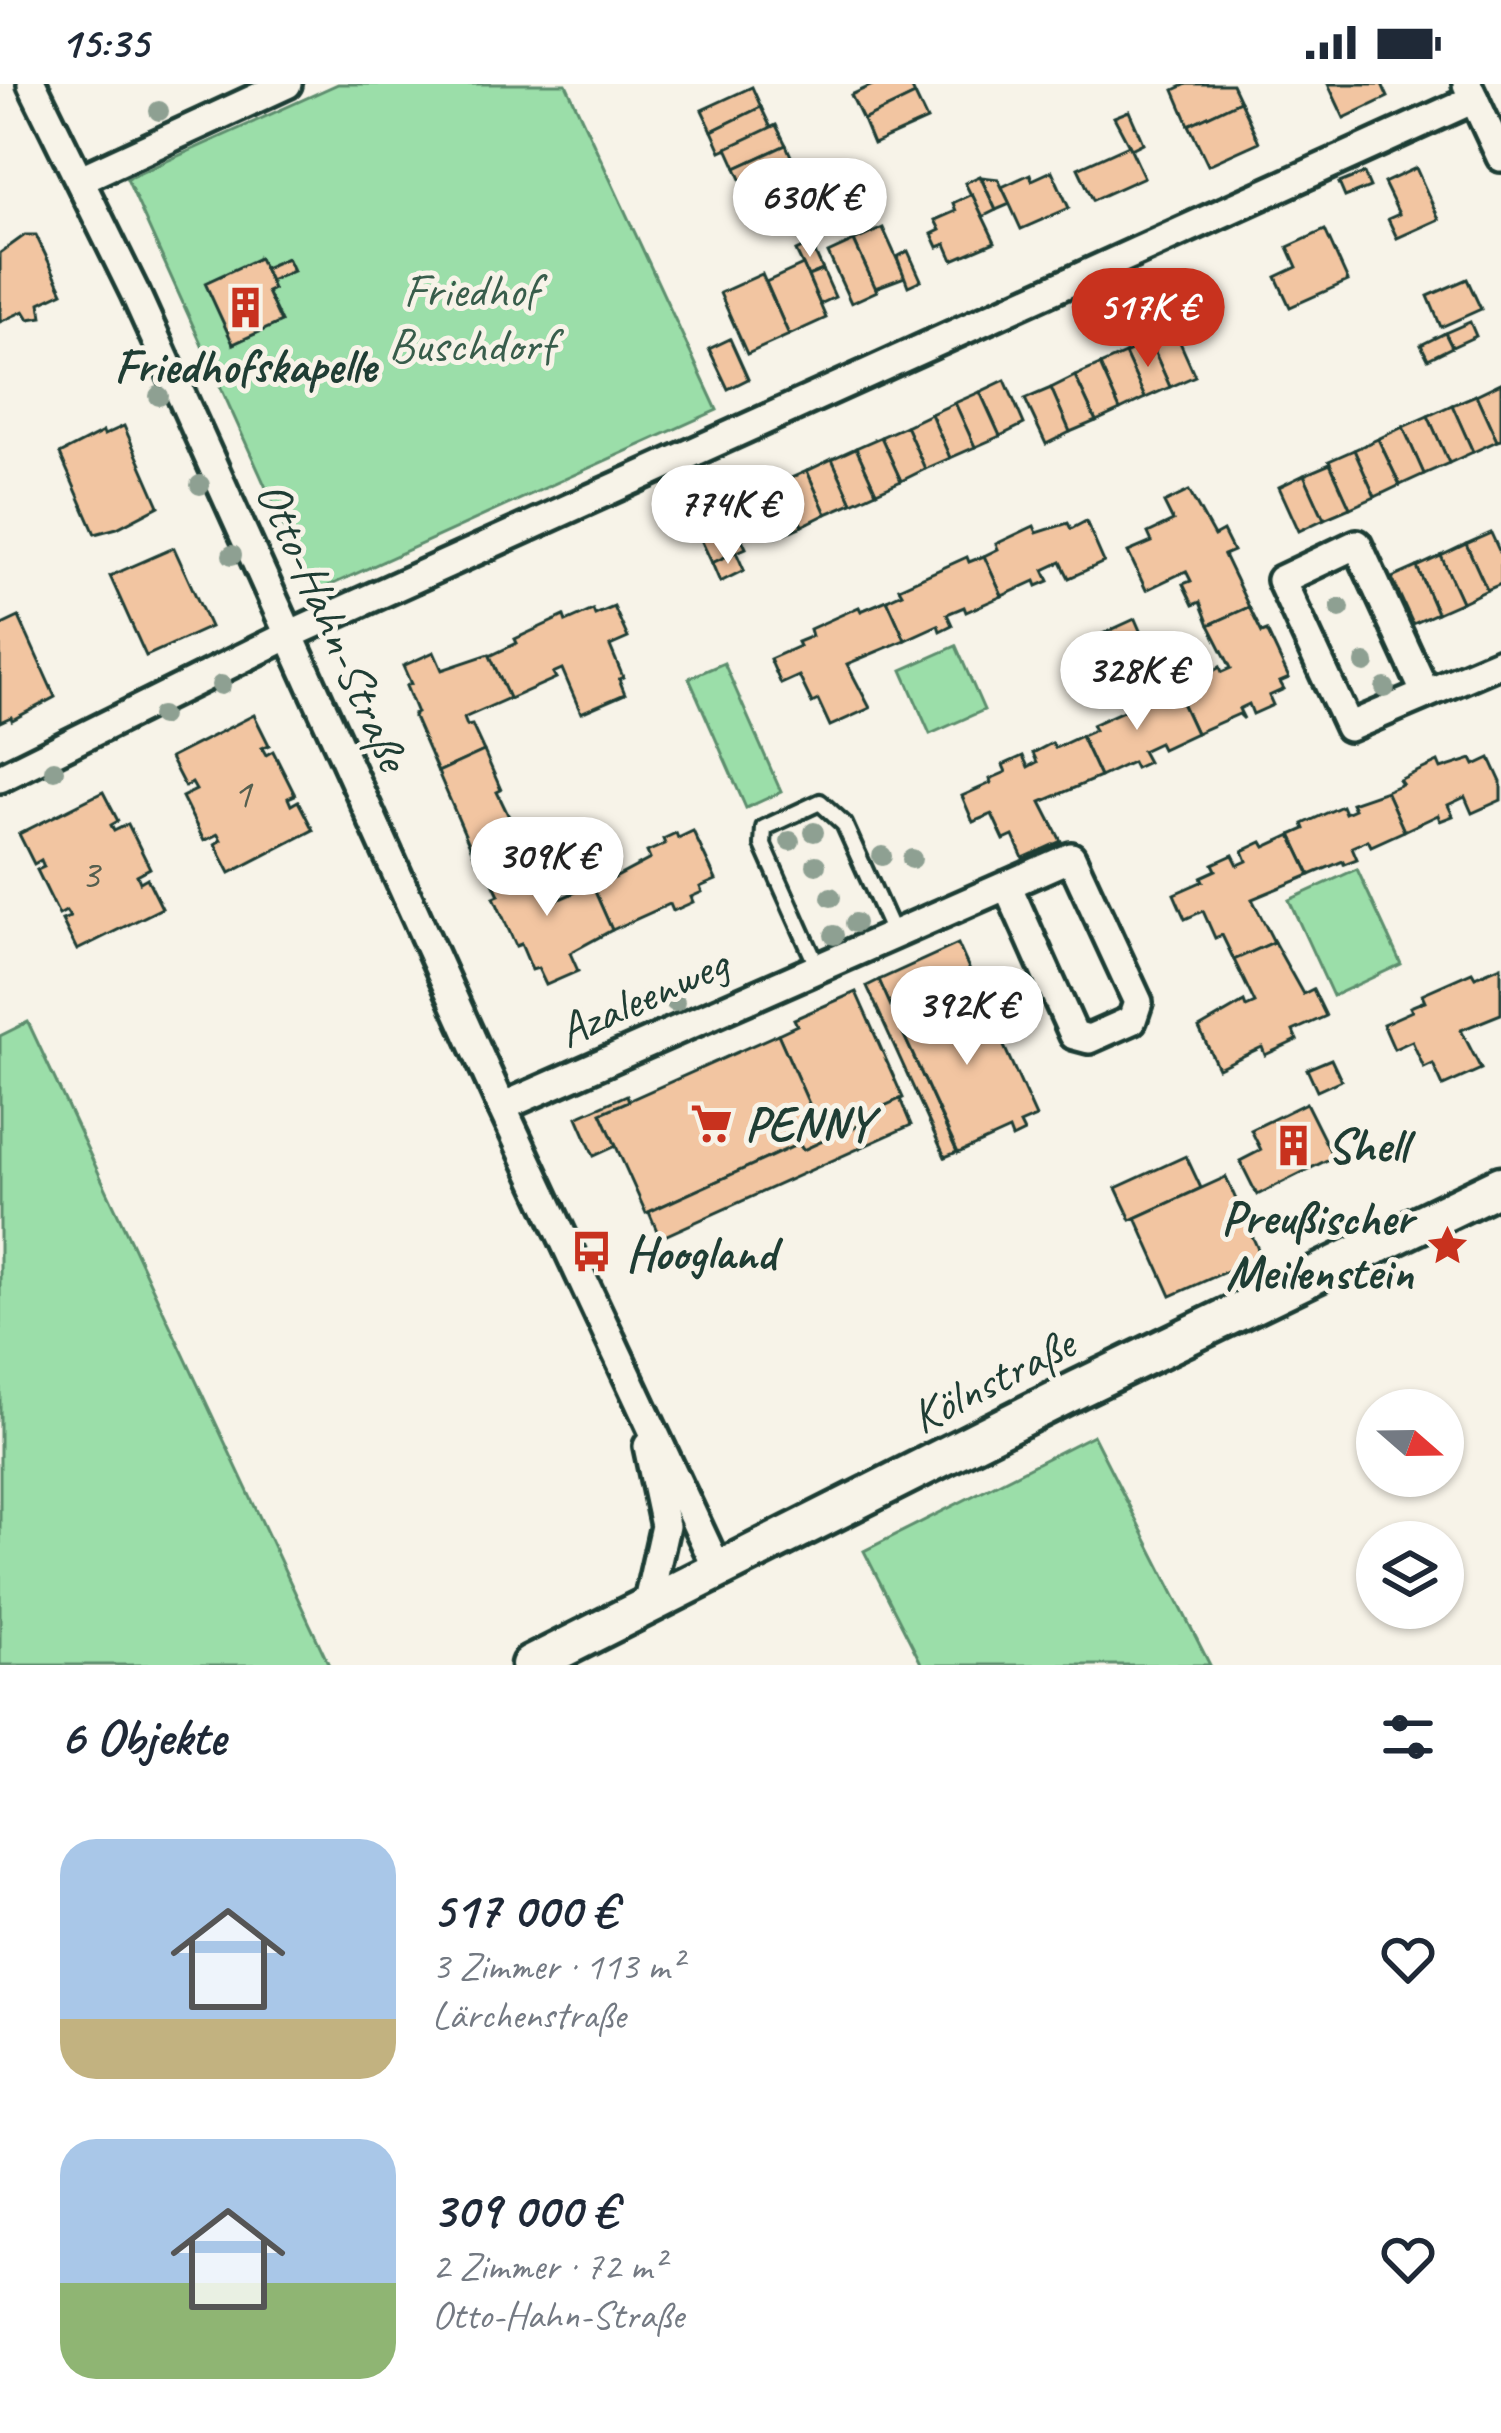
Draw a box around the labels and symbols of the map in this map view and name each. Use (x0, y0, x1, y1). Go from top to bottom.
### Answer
pin: 630K € (712, 158, 908, 260)
park label: Friedhof Buschdorf (389, 260, 564, 375)
pin: 517K € (1050, 268, 1246, 370)
building icon: Friedhofskapelle (222, 284, 268, 330)
place label: Friedhofskapelle (114, 336, 380, 396)
pin: 774K € (630, 465, 826, 567)
street label: Otto-Hahn-Straße (243, 472, 425, 782)
pin: 328K € (1039, 631, 1235, 733)
house number: 1 (233, 767, 254, 820)
pin: 309K € (449, 817, 645, 919)
house number: 3 (81, 848, 103, 901)
street label: Azaleenweg (548, 931, 740, 1061)
pin: 392K € (869, 966, 1065, 1068)
place label: PENNY (745, 1094, 882, 1154)
supermarket icon: PENNY (688, 1100, 734, 1146)
place label: Shell (1327, 1116, 1416, 1176)
building icon: Shell (1270, 1122, 1316, 1168)
place label: Preußischer Meilenstein (1221, 1188, 1418, 1303)
place icon: Preußischer Meilenstein (1424, 1222, 1470, 1268)
place label: Hoogland (626, 1223, 783, 1283)
bus stop icon: Hoogland (569, 1229, 615, 1275)
street label: Kölnstraße (901, 1312, 1087, 1447)
north arrow (1356, 1389, 1464, 1497)

